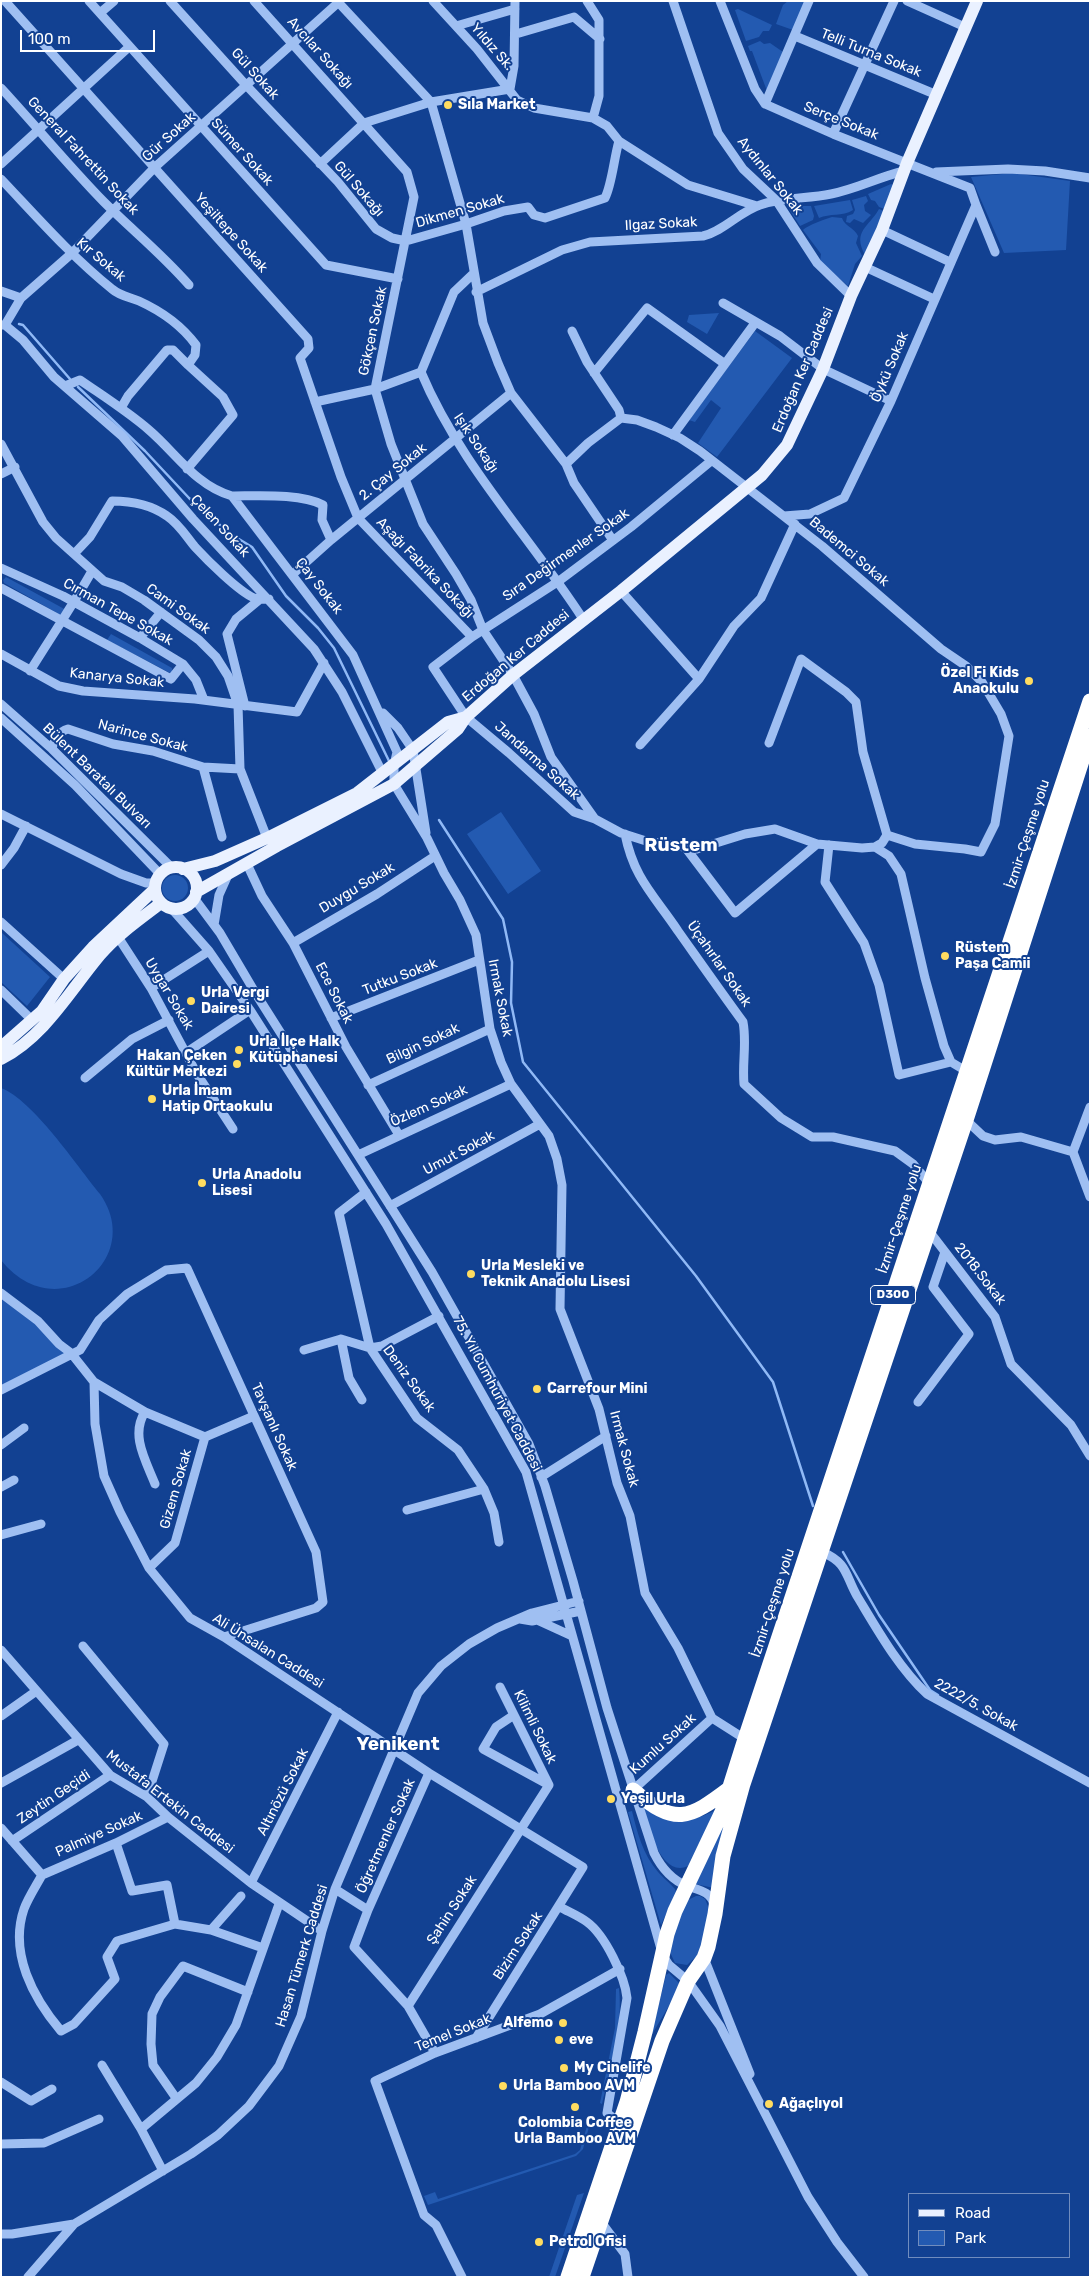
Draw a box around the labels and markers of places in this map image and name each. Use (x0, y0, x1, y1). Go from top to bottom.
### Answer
place label: Sıla Market (458, 97, 535, 113)
marker: Sıla Market (442, 99, 454, 111)
place label: Özel Fi Kids Anaokulu (941, 665, 1019, 698)
marker: Özel Fi Kids Anaokulu (1023, 675, 1035, 687)
place label: Rüstem Paşa Camii (955, 940, 1030, 972)
marker: Rüstem Paşa Camii (939, 950, 951, 962)
place label: Urla Vergi Dairesi (201, 985, 269, 1018)
marker: Urla Vergi Dairesi (185, 995, 197, 1007)
place label: Urla İlçe Halk Kütüphanesi (249, 1034, 340, 1066)
marker: Urla İlçe Halk Kütüphanesi (233, 1044, 245, 1056)
place label: Hakan Çeken Kültür Merkezi (126, 1048, 227, 1080)
marker: Hakan Çeken Kültür Merkezi (231, 1058, 243, 1070)
place label: Urla İmam Hatip Ortaokulu (162, 1083, 273, 1116)
marker: Urla İmam Hatip Ortaokulu (146, 1093, 158, 1105)
place label: Urla Anadolu Lisesi (212, 1167, 301, 1200)
marker: Urla Anadolu Lisesi (196, 1177, 208, 1189)
place label: Urla Mesleki ve Teknik Anadolu Lisesi (481, 1258, 630, 1290)
marker: Urla Mesleki ve Teknik Anadolu Lisesi (465, 1268, 477, 1280)
place label: Carrefour Mini (547, 1381, 648, 1397)
marker: Carrefour Mini (531, 1383, 543, 1395)
place label: Yeşil Urla (621, 1791, 685, 1807)
marker: Yeşil Urla (605, 1793, 617, 1805)
place label: Alfemo (503, 2015, 553, 2031)
marker: Alfemo (557, 2017, 569, 2029)
place label: eve (569, 2032, 593, 2048)
marker: eve (553, 2034, 565, 2046)
place label: My Cinelife (574, 2060, 651, 2076)
marker: My Cinelife (558, 2062, 570, 2074)
place label: Urla Bamboo AVM (513, 2078, 635, 2094)
marker: Urla Bamboo AVM (497, 2080, 509, 2092)
place label: Ağaçlıyol (779, 2096, 843, 2112)
marker: Ağaçlıyol (763, 2098, 775, 2110)
marker: Colombia Coffee Urla Bamboo AVM (569, 2101, 581, 2113)
place label: Colombia Coffee Urla Bamboo AVM (514, 2115, 636, 2148)
place label: Petrol Ofisi (549, 2234, 626, 2250)
marker: Petrol Ofisi (533, 2236, 545, 2248)

